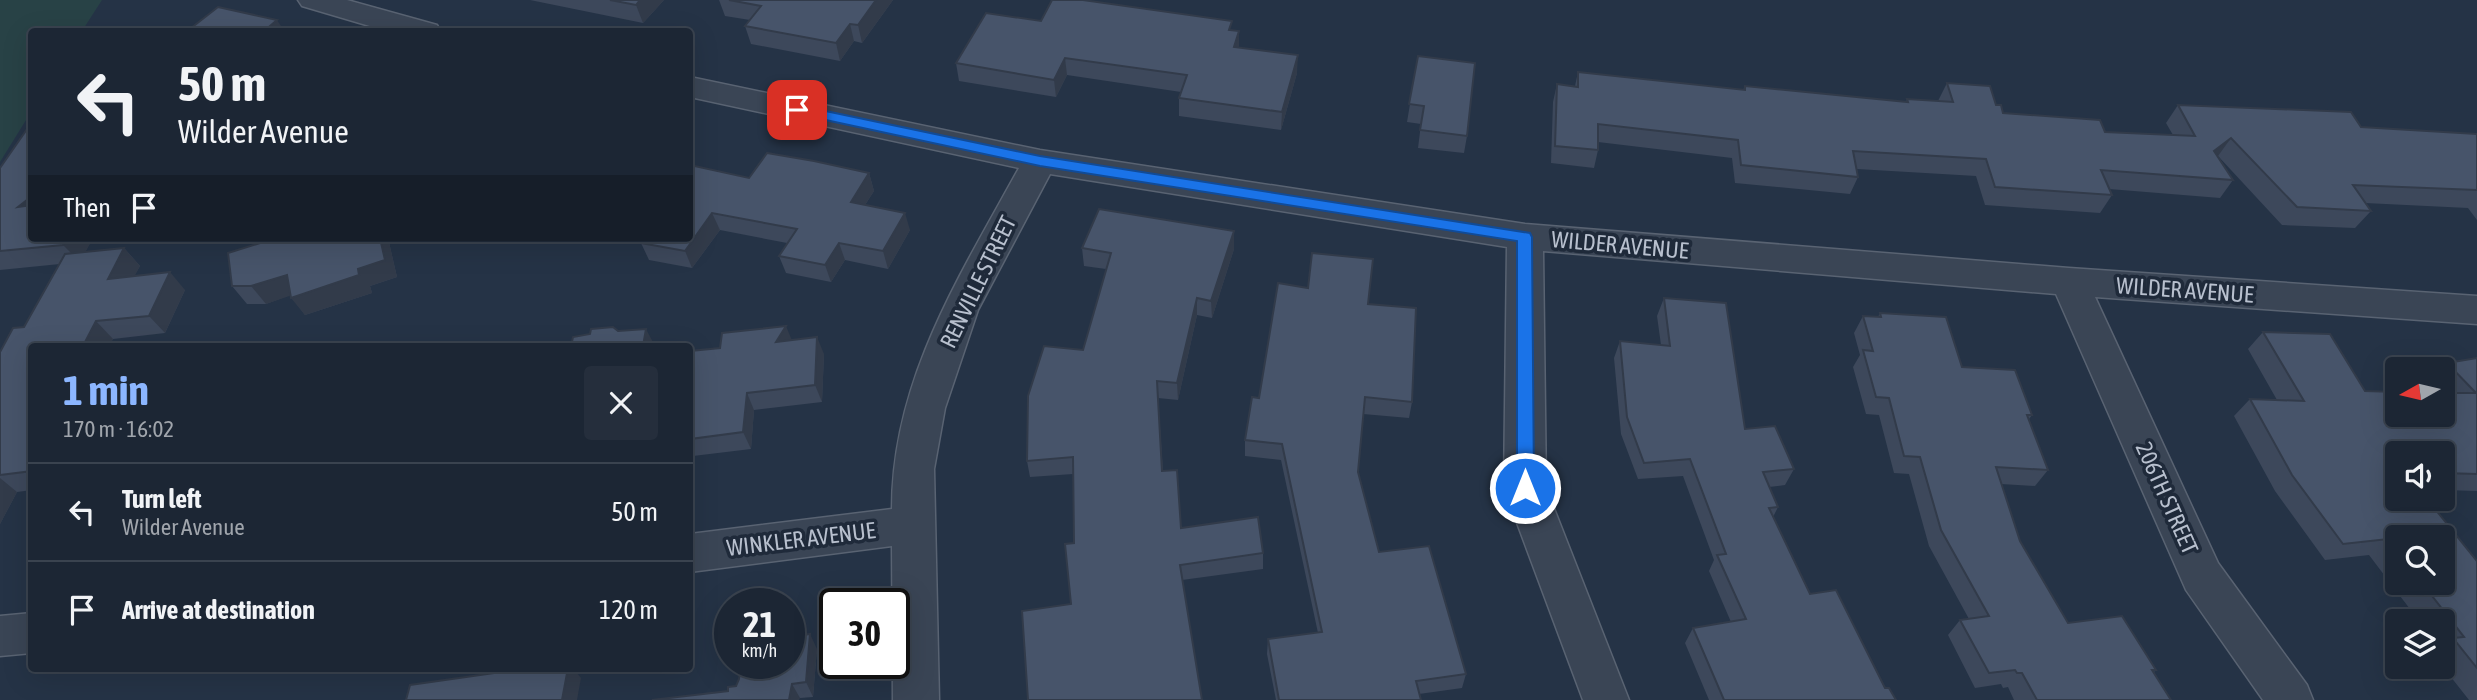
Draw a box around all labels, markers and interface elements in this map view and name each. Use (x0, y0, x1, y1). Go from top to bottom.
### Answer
text: 50 m (178, 55, 266, 111)
icon: left (63, 56, 154, 147)
pin (767, 80, 827, 140)
icon: arrive (778, 91, 816, 129)
text: Wilder Avenue (178, 113, 349, 150)
icon: arrive (125, 189, 163, 227)
text: Then (63, 193, 111, 223)
street label: RENVILLE STREET (935, 212, 1021, 352)
street label: WILDER AVENUE (1550, 226, 1690, 264)
street label: WILDER AVENUE (2115, 272, 2255, 308)
north arrow (2385, 357, 2455, 427)
map controls (2385, 357, 2455, 679)
text: 1 min (63, 366, 149, 414)
button: close (584, 366, 658, 440)
text: 170 m · 16:02 (63, 416, 174, 442)
street label: 206TH STREET (2131, 438, 2203, 558)
button: sound (2385, 441, 2455, 511)
position arrow (1488, 451, 1562, 525)
text: Turn left (122, 484, 202, 514)
icon: left (63, 493, 101, 531)
text: 50 m (611, 497, 658, 527)
text: Wilder Avenue (122, 514, 245, 540)
street label: WINKLER AVENUE (725, 517, 877, 561)
button: search (2385, 525, 2455, 595)
speed limit sign: 30 (819, 588, 910, 679)
icon: arrive (63, 591, 101, 629)
text: Arrive at destination (122, 595, 315, 625)
text: 120 m (599, 595, 658, 625)
text: 21 (743, 604, 776, 644)
button: layers (2385, 609, 2455, 679)
text: km/h (742, 640, 777, 661)

